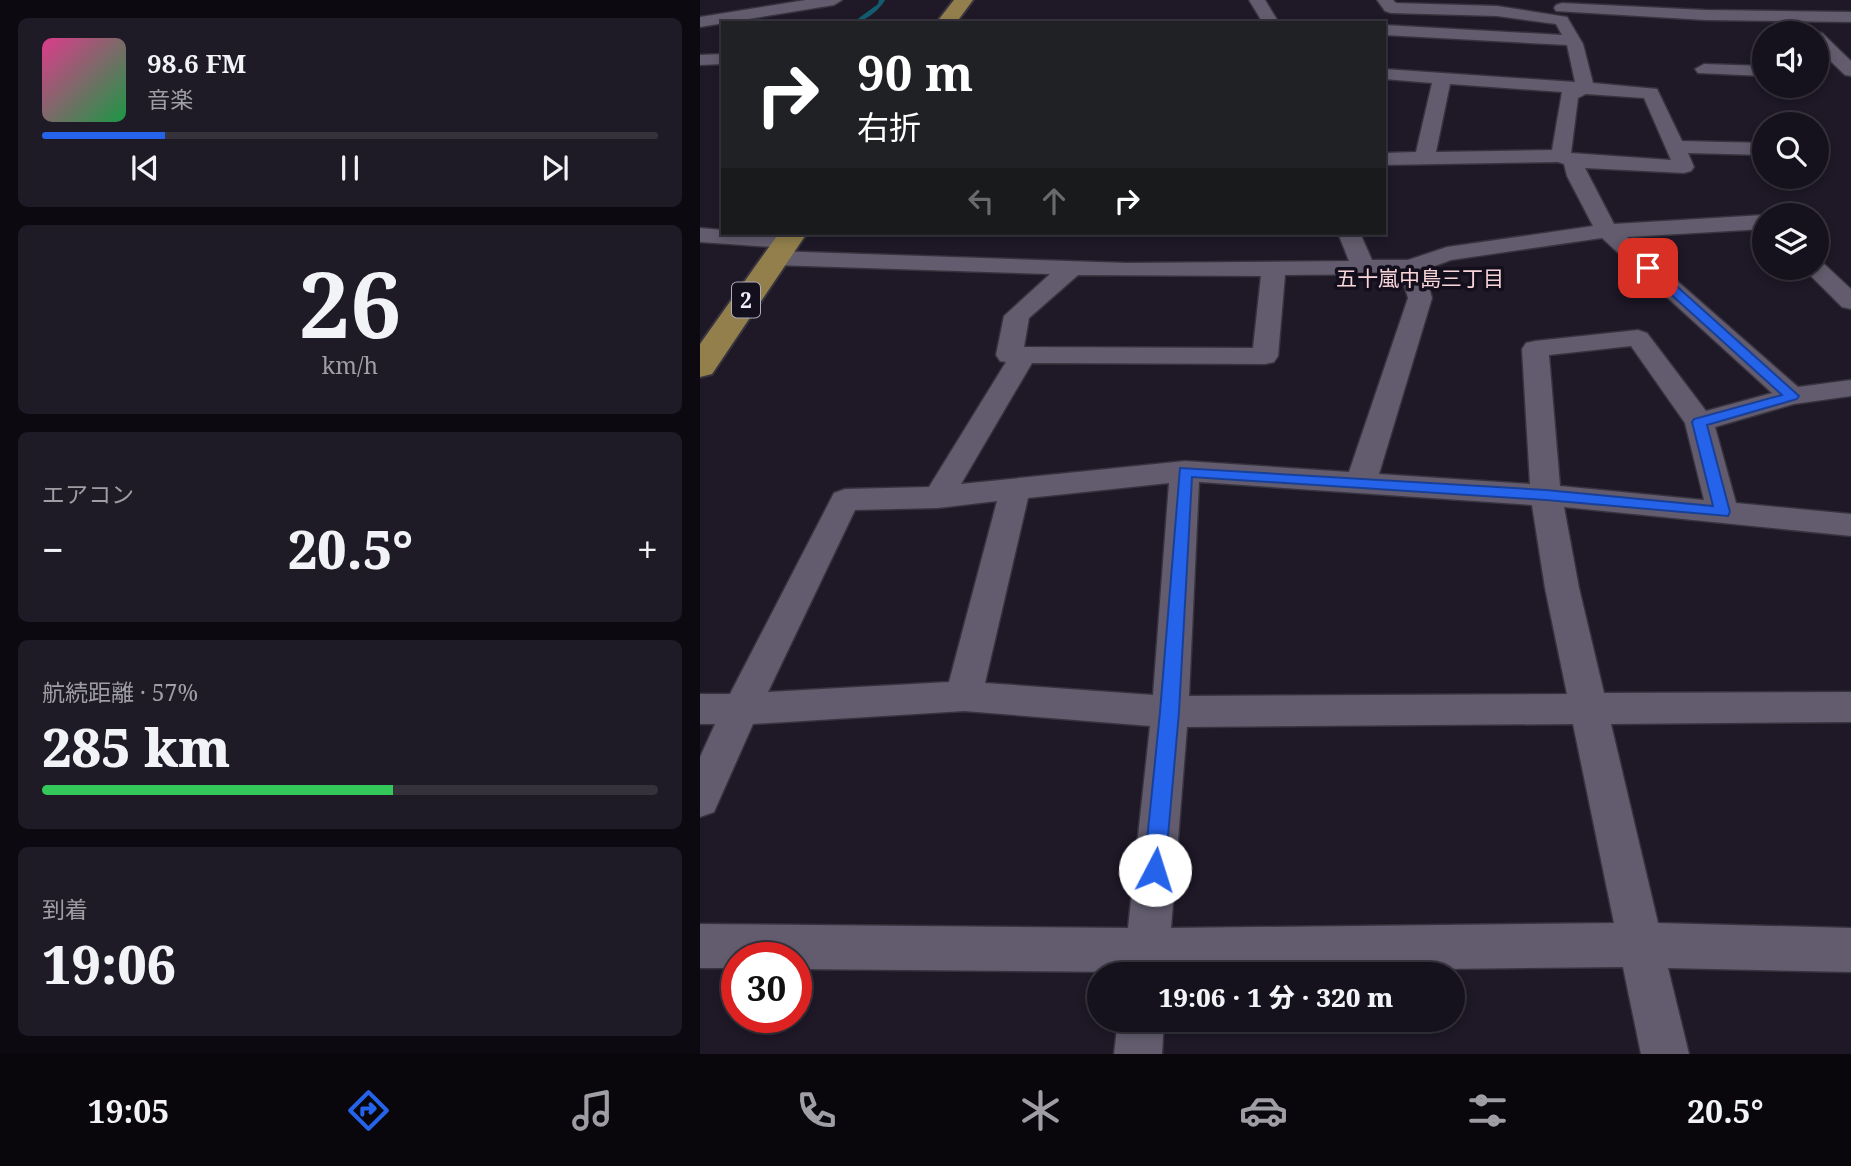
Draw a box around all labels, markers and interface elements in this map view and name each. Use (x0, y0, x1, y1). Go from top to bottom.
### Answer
map controls (1752, 21, 1829, 280)
button: sound (1752, 21, 1829, 98)
text: 90 m (857, 39, 973, 105)
text: 98.6 FM (147, 45, 246, 81)
icon: right (742, 49, 833, 140)
text: 音楽 (147, 83, 193, 115)
text: 右折 (857, 105, 921, 148)
button: search (1752, 112, 1829, 189)
icon: previous (126, 149, 164, 187)
icon: pause (331, 149, 369, 187)
icon: next (536, 149, 574, 187)
icon: left (962, 182, 1000, 220)
icon: ahead (1035, 182, 1073, 220)
icon: right (1108, 182, 1146, 220)
button: layers (1752, 203, 1829, 280)
pin (1618, 238, 1678, 298)
text: 26 (299, 241, 401, 365)
icon: arrive (1629, 249, 1667, 287)
district label: 五十嵐中島三丁目 (1336, 264, 1504, 292)
road number: 2 (732, 282, 760, 318)
text: km/h (322, 349, 378, 381)
text: エアコン (42, 478, 134, 510)
text: 20.5° (288, 513, 413, 584)
text: − (42, 523, 64, 575)
text: + (637, 523, 658, 575)
text: 航続距離 · 57% (42, 676, 198, 708)
text: 285 km (42, 711, 230, 782)
position arrow (1118, 833, 1192, 907)
text: 到着 (42, 893, 88, 925)
text: 19:06 (42, 928, 176, 999)
speed limit sign: 30 (721, 942, 812, 1033)
text: 19:06 · 1 分 · 320 m (1159, 979, 1393, 1015)
icon: directions (344, 1086, 393, 1135)
icon: music (568, 1086, 617, 1135)
icon: phone (792, 1086, 841, 1135)
icon: climate (1016, 1086, 1065, 1135)
icon: car (1239, 1086, 1288, 1135)
icon: filters (1463, 1086, 1512, 1135)
text: 19:05 (87, 1089, 169, 1132)
text: 20.5° (1687, 1089, 1763, 1132)

